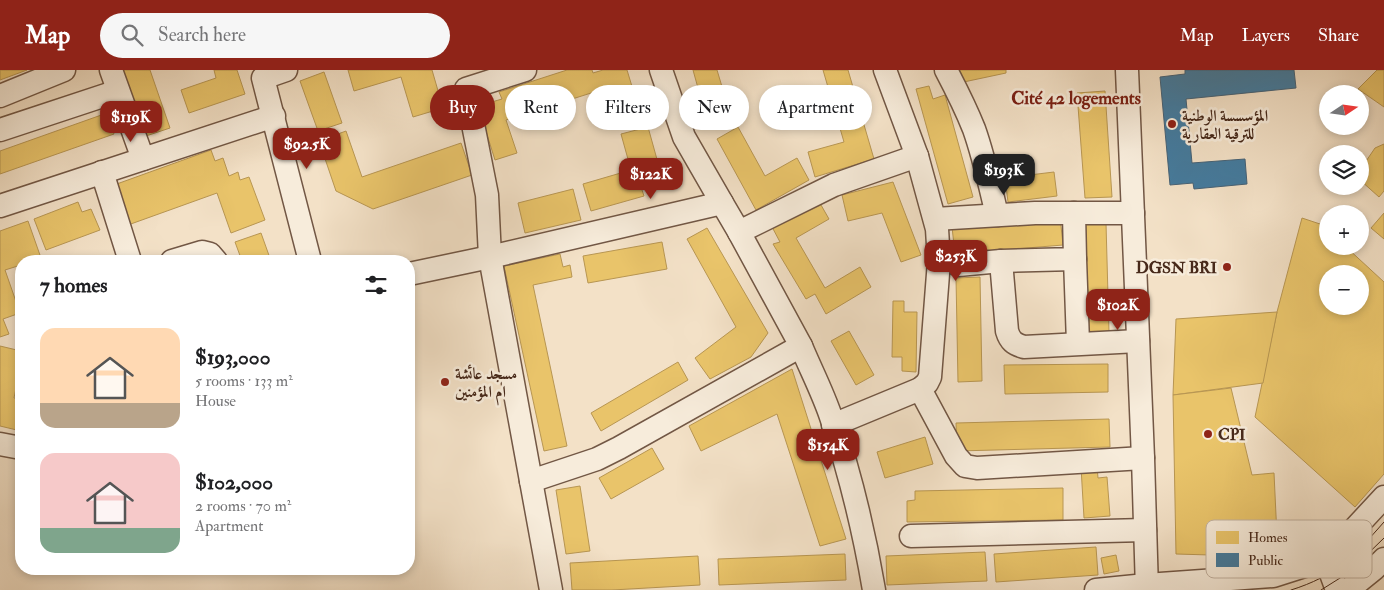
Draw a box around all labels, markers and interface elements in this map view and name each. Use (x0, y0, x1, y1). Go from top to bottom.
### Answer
search box (100, 13, 450, 58)
text: Map (25, 20, 70, 51)
icon: search (118, 21, 146, 49)
text: Search here (158, 23, 246, 47)
text: Map (1180, 24, 1214, 47)
text: Layers (1242, 24, 1290, 47)
text: Share (1318, 24, 1359, 47)
chip: Buy (430, 85, 495, 130)
chip: Rent (505, 85, 576, 130)
chip: Filters (586, 85, 669, 130)
chip: New (679, 85, 749, 130)
chip: Apartment (759, 85, 872, 130)
north arrow (1319, 85, 1369, 135)
map controls (1319, 85, 1369, 315)
district label: Cité 42 logements (1011, 87, 1141, 110)
pin: $119K (96, 100, 166, 143)
place label: المؤسسسة الوطنية للترقية العقارية (1182, 106, 1268, 144)
text: $119K (111, 107, 151, 127)
marker: المؤسسسة الوطنية للترقية العقارية (1166, 118, 1178, 130)
pin: $92.5K (266, 128, 348, 170)
text: $92.5K (284, 134, 330, 154)
button: layers (1319, 145, 1369, 195)
pin: $193K (969, 154, 1039, 196)
pin: $122K (616, 158, 686, 200)
text: $193K (984, 160, 1024, 180)
text: $122K (630, 164, 672, 184)
button: + (1319, 205, 1369, 255)
pin: $253K (921, 240, 991, 282)
text: $253K (935, 246, 977, 266)
place label: DGSN BRI (1136, 258, 1218, 278)
marker: DGSN BRI (1221, 261, 1233, 273)
button: − (1319, 265, 1369, 315)
icon: filters (362, 271, 390, 299)
text: 7 homes (40, 272, 107, 299)
pin: $102K (1083, 288, 1153, 331)
text: $102K (1097, 295, 1139, 315)
text: $193,000 (195, 344, 270, 371)
icon: home (80, 348, 140, 408)
place label: مسجد عائشة ام المؤمنين (455, 364, 517, 406)
text: 5 rooms · 133 m² (195, 371, 293, 391)
marker: مسجد عائشة ام المؤمنين (439, 376, 451, 388)
text: House (195, 391, 236, 411)
place label: CPI (1218, 425, 1246, 445)
pin: $154K (793, 428, 863, 471)
marker: CPI (1202, 428, 1214, 440)
text: $154K (807, 435, 849, 455)
text: $102,000 (195, 469, 273, 496)
icon: home (80, 473, 140, 533)
text: 2 rooms · 70 m² (195, 496, 291, 516)
text: Apartment (195, 516, 263, 536)
legend (1206, 520, 1372, 578)
text: Homes (1248, 529, 1288, 546)
text: Public (1248, 552, 1283, 569)

